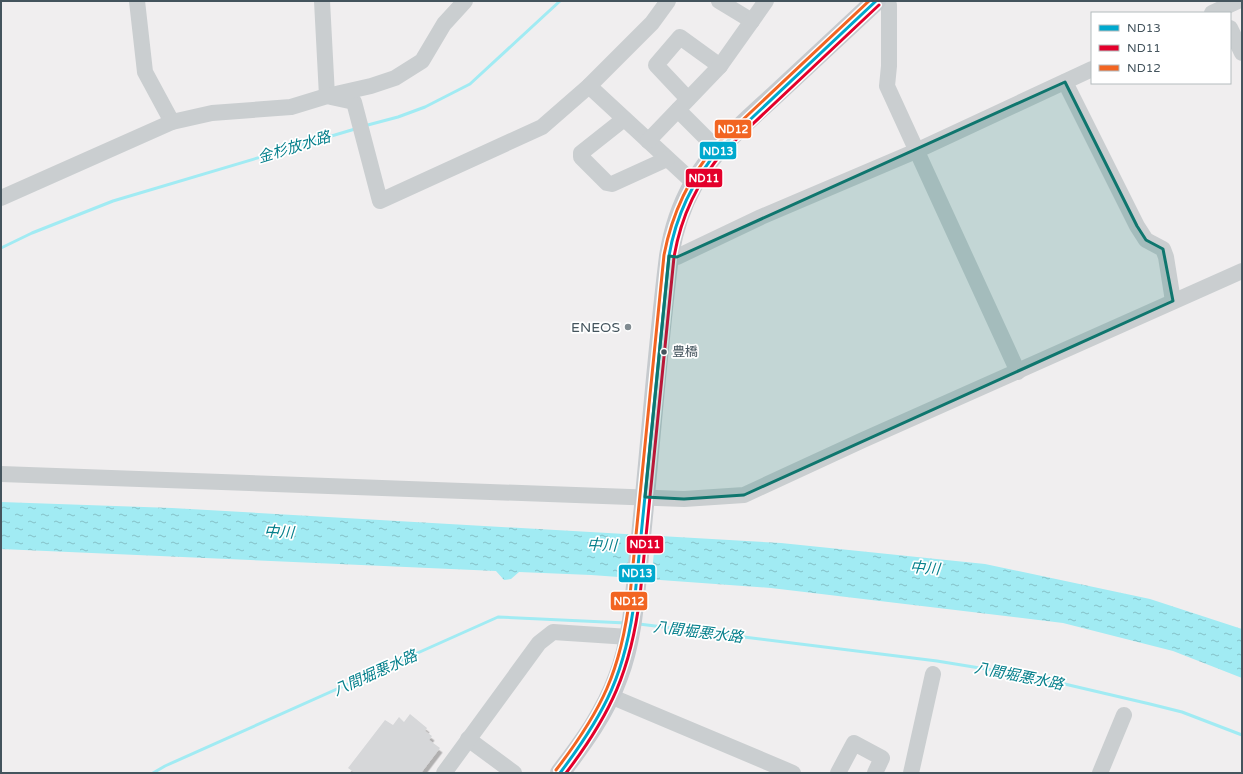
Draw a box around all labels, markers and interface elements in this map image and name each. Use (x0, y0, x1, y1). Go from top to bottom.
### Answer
legend (1091, 12, 1231, 84)
text: ND13 (1127, 21, 1161, 35)
text: ND11 (1127, 41, 1161, 55)
text: ND12 (1127, 61, 1161, 75)
line badge: ND12 (714, 119, 752, 139)
text: ND12 (718, 123, 749, 136)
water label: 金杉放水路 (255, 127, 334, 167)
line badge: ND13 (699, 141, 737, 160)
text: ND13 (703, 145, 734, 158)
line badge: ND11 (685, 168, 723, 188)
text: ND11 (689, 172, 720, 185)
place label: ENEOS (571, 319, 620, 336)
marker: ENEOS (623, 322, 633, 332)
place label: 豊橋 (672, 344, 698, 360)
marker: 豊橋 (659, 347, 669, 357)
water label: 中川 (264, 522, 296, 542)
water label: 中川 (587, 535, 619, 555)
line badge: ND11 (626, 535, 664, 554)
text: ND11 (630, 538, 661, 551)
water label: 中川 (909, 558, 943, 578)
line badge: ND13 (618, 564, 656, 583)
text: ND13 (622, 567, 653, 580)
line badge: ND12 (610, 591, 648, 611)
text: ND12 (614, 595, 645, 608)
water label: 八間堀悪水路 (652, 618, 746, 647)
water label: 八間堀悪水路 (330, 646, 422, 700)
water label: 八間堀悪水路 (973, 659, 1067, 694)

